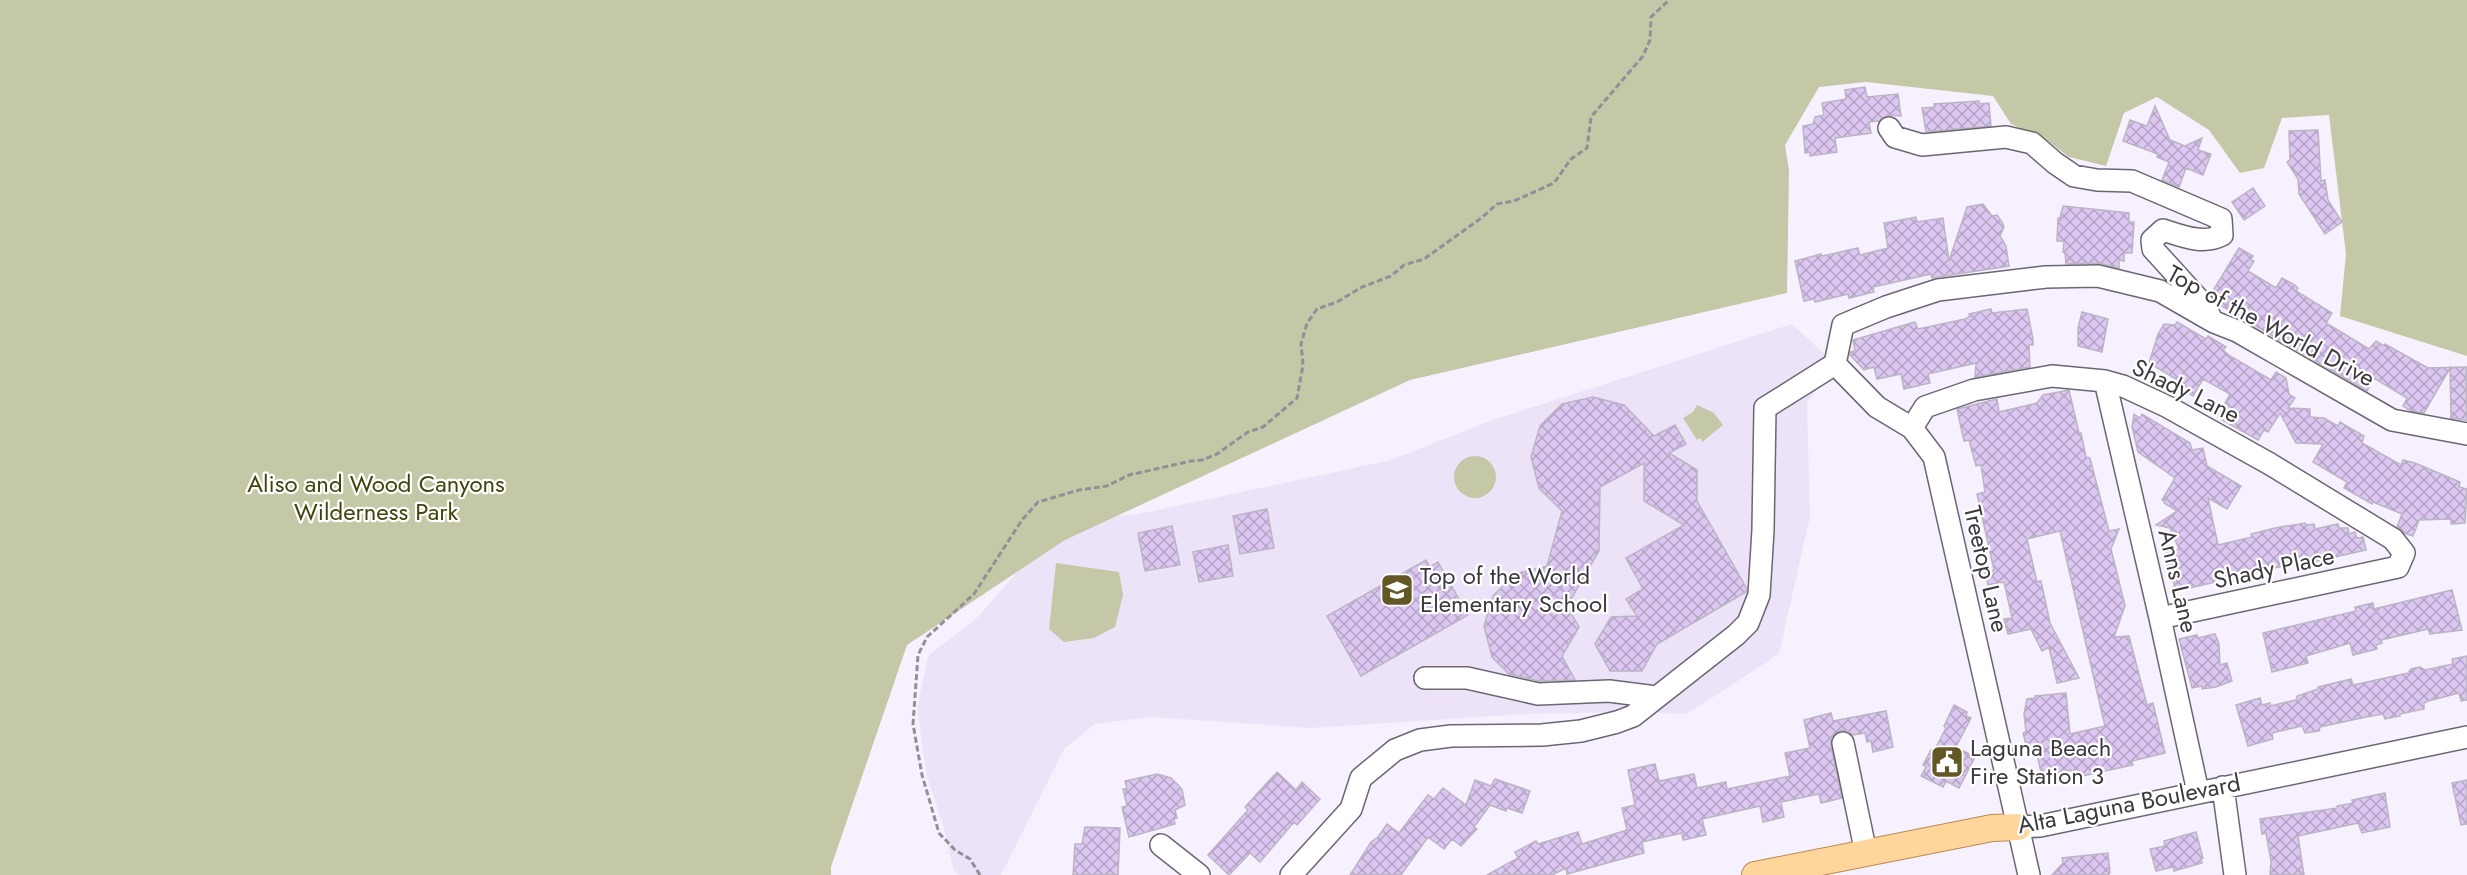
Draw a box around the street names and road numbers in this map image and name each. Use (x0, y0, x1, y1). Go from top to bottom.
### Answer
street label: Top of the World Drive (2161, 256, 2381, 395)
street label: Shady Lane (2126, 349, 2246, 432)
street label: Treetop Lane (1955, 502, 2018, 636)
street label: Anns Lane (2150, 526, 2207, 636)
street label: Shady Place (2210, 538, 2338, 597)
street label: Alta Laguna Boulevard (2014, 765, 2243, 842)

